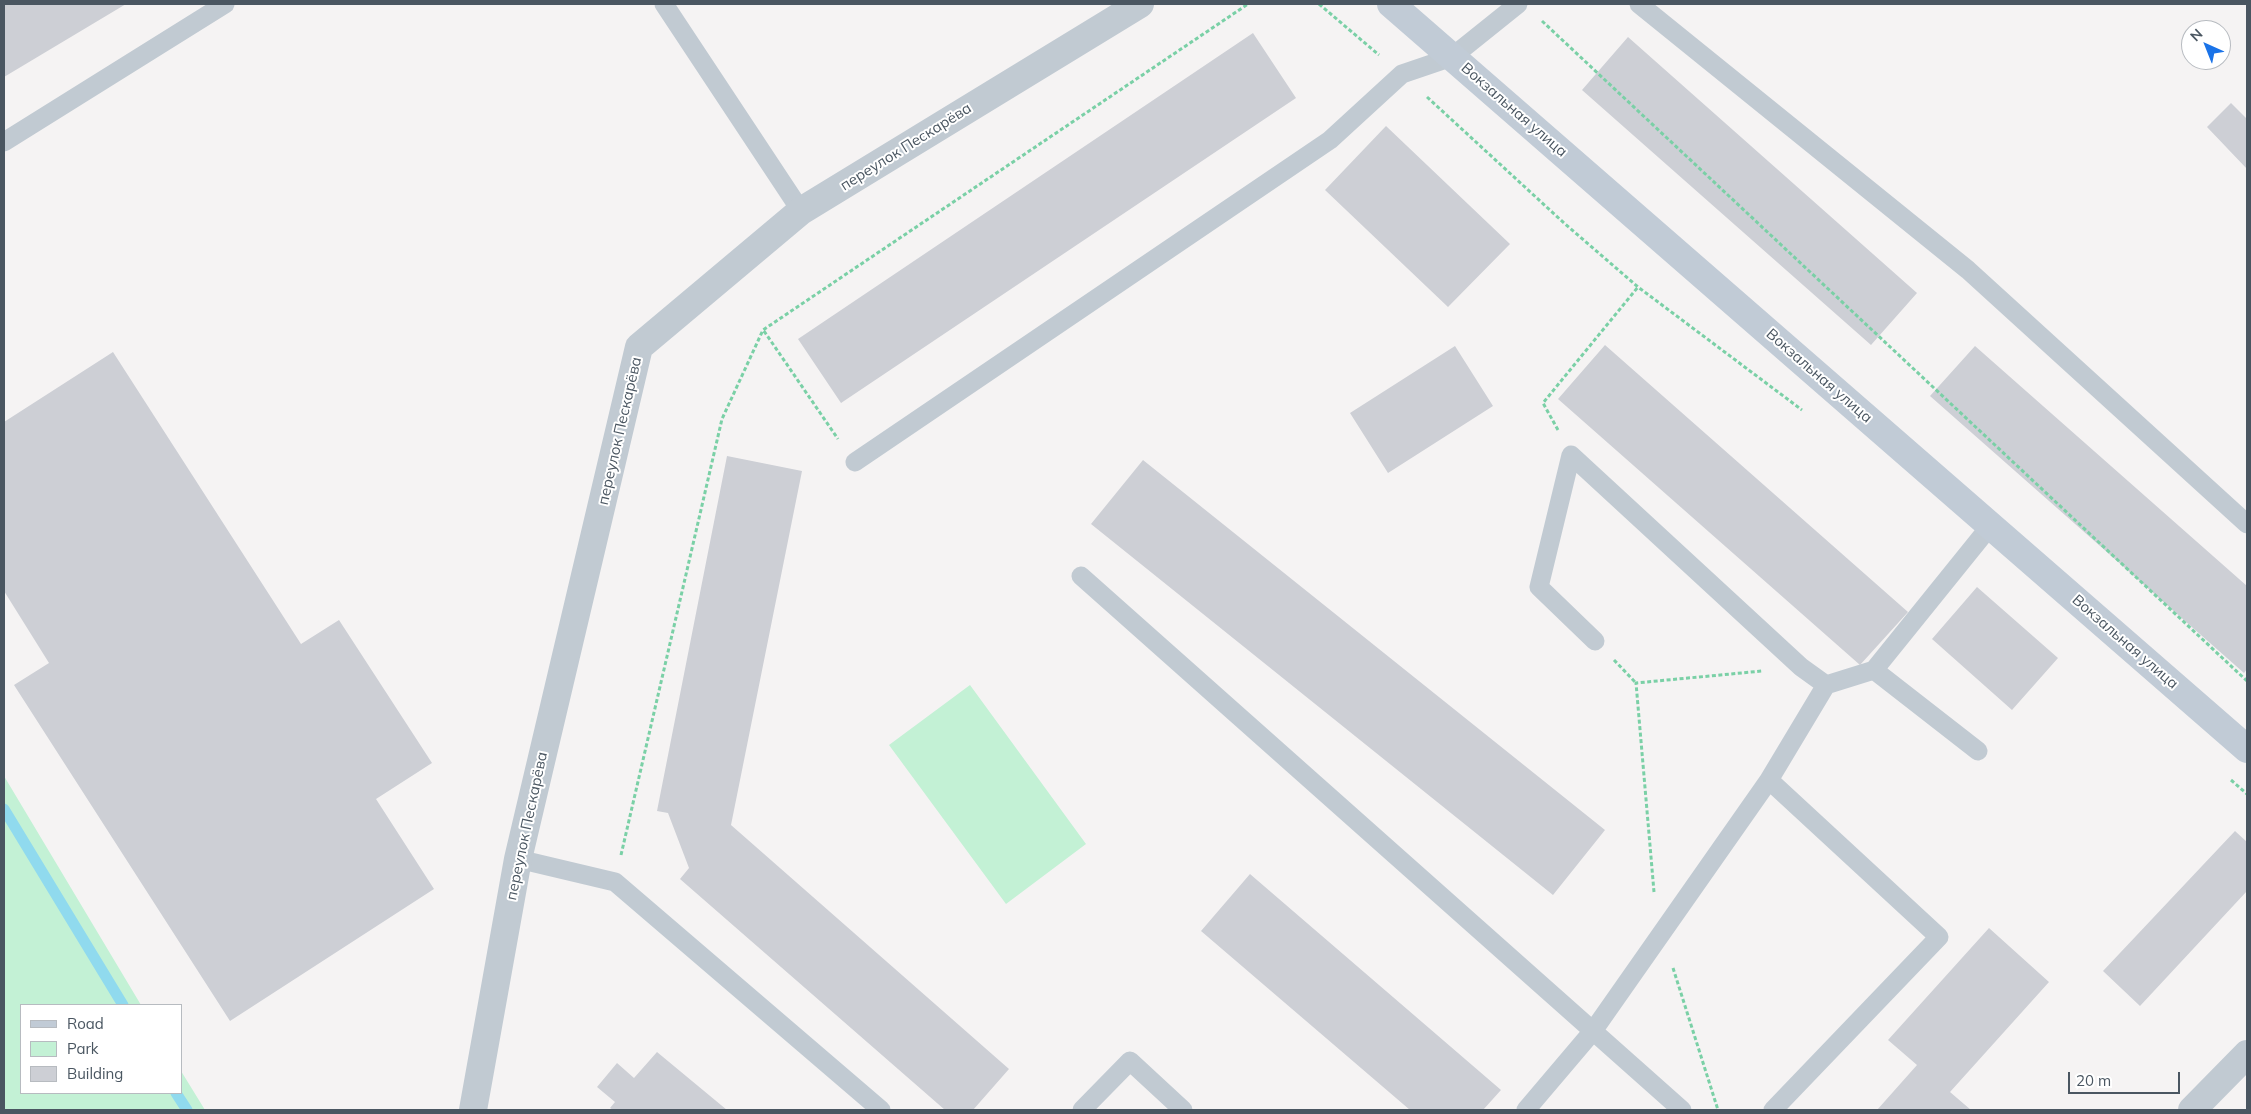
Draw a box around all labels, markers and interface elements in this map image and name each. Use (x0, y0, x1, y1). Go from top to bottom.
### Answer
north arrow (2181, 20, 2231, 70)
text: N (2186, 25, 2206, 45)
street label: Вокзальная улица (1457, 59, 1571, 161)
street label: переулок Пескарёва (837, 99, 975, 195)
street label: Вокзальная улица (1762, 325, 1876, 427)
street label: переулок Пескарёва (594, 355, 646, 507)
street label: Вокзальная улица (2068, 591, 2182, 693)
street label: переулок Пескарёва (502, 750, 552, 902)
legend (20, 1004, 182, 1094)
text: Road (67, 1014, 104, 1033)
text: Park (67, 1039, 99, 1058)
scale bar (2071, 1062, 2184, 1094)
text: Building (67, 1064, 123, 1083)
text: 20 m (2076, 1071, 2111, 1090)

